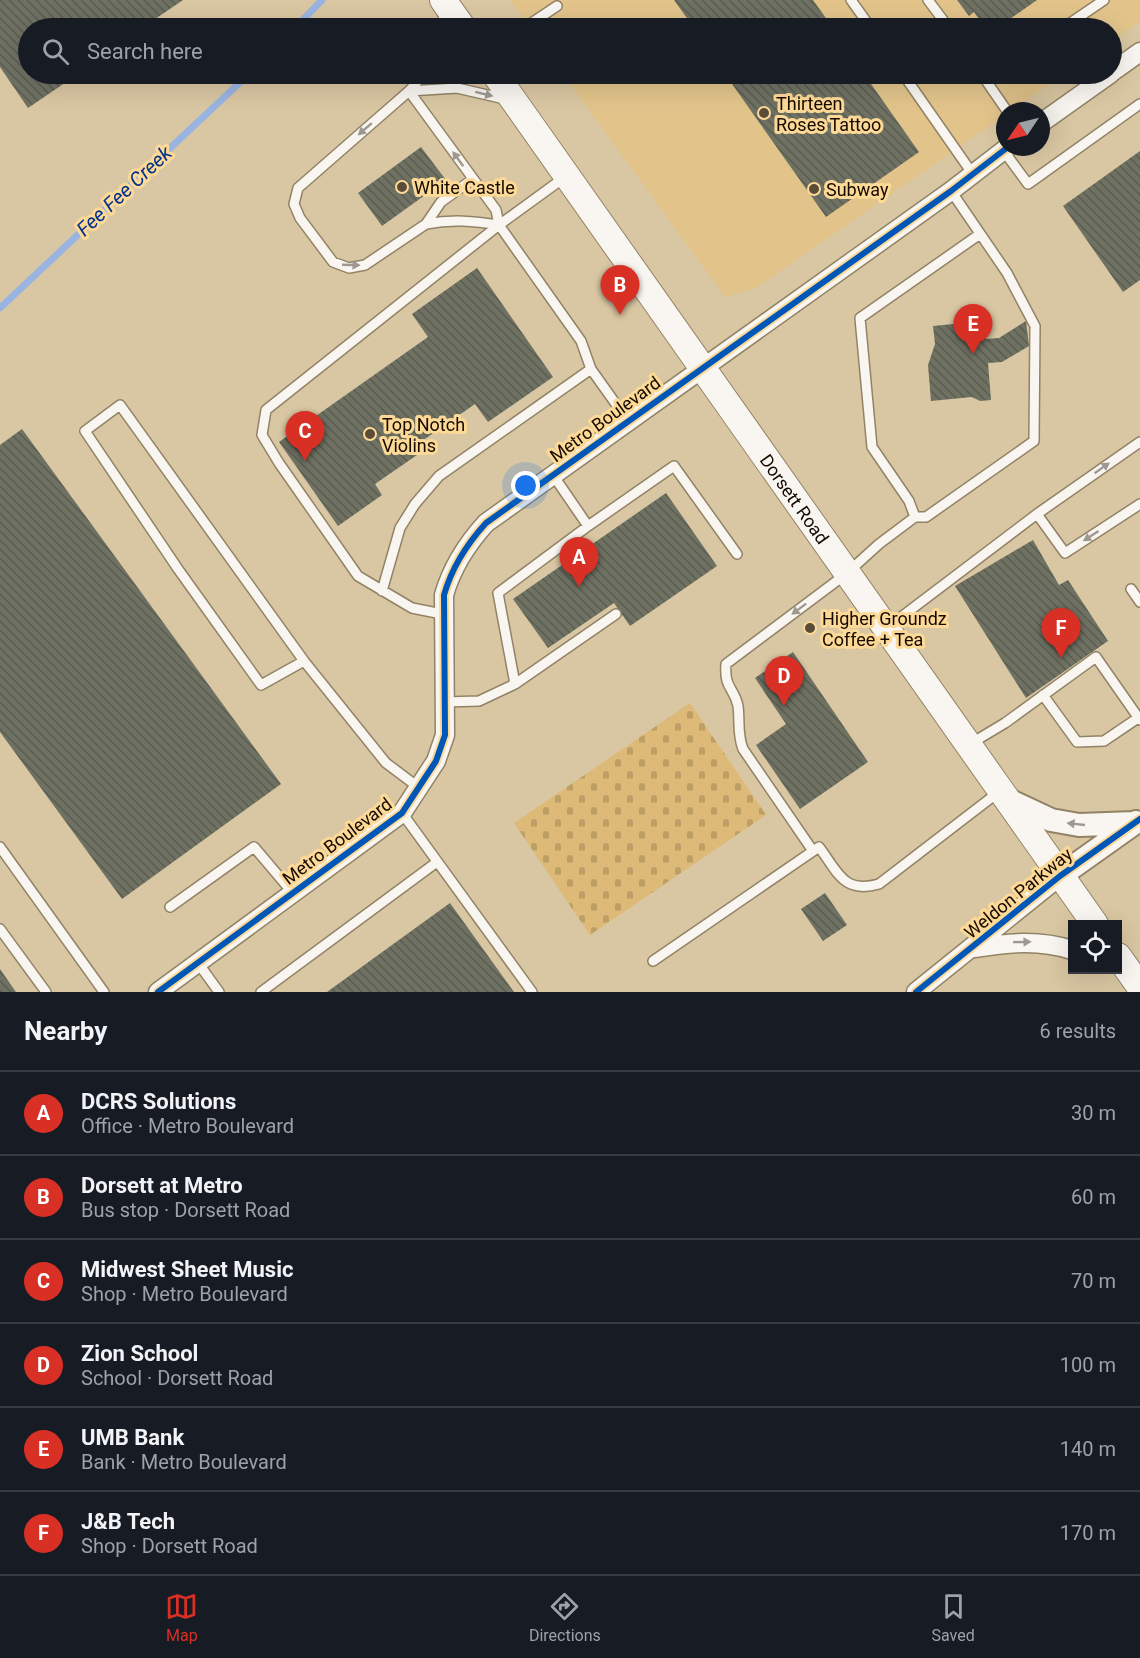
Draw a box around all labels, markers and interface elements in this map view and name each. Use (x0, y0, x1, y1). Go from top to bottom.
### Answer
search box (18, 18, 1122, 84)
icon: search (39, 35, 72, 68)
text: Search here (87, 39, 203, 64)
one-way arrow (475, 89, 493, 99)
place label: Thirteen Roses Tattoo (776, 93, 881, 135)
north arrow (996, 102, 1050, 156)
marker: Thirteen Roses Tattoo (757, 106, 771, 120)
one-way arrow (358, 122, 373, 136)
water label: Fee Fee Creek (71, 140, 177, 241)
one-way arrow (452, 151, 464, 167)
place label: White Castle (414, 177, 515, 198)
place label: Subway (826, 179, 889, 200)
marker: White Castle (395, 180, 409, 194)
marker: Subway (807, 182, 821, 196)
one-way arrow (342, 261, 361, 270)
pin: B (600, 266, 640, 315)
pin: E (954, 304, 992, 354)
street label: Metro Boulevard (546, 372, 664, 466)
pin: C (286, 412, 324, 461)
place label: Top Notch Violins (382, 414, 465, 456)
marker: Top Notch Violins (363, 427, 377, 441)
street label: Dorsett Road (756, 450, 834, 548)
one-way arrow (1093, 462, 1109, 474)
your location (511, 471, 540, 500)
one-way arrow (1083, 530, 1099, 541)
pin: A (560, 538, 598, 587)
one-way arrow (792, 603, 807, 615)
place label: Higher Groundz Coffee + Tea (822, 608, 947, 650)
pin: F (1042, 608, 1080, 658)
marker: Higher Groundz Coffee + Tea (803, 621, 817, 635)
pin: D (764, 656, 804, 706)
street label: Metro Boulevard (278, 793, 396, 889)
one-way arrow (1067, 819, 1086, 829)
street label: Weldon Parkway (960, 843, 1076, 943)
map controls (1068, 920, 1122, 974)
button: locate (1068, 920, 1122, 974)
one-way arrow (1013, 937, 1032, 947)
text: Nearby (24, 1016, 107, 1046)
text: 6 results (1040, 1019, 1116, 1043)
text: DCRS Solutions (81, 1089, 236, 1114)
text: A (37, 1101, 50, 1125)
text: 30 m (1071, 1101, 1116, 1125)
text: Office · Metro Boulevard (81, 1114, 294, 1138)
text: Dorsett at Metro (81, 1173, 243, 1198)
text: B (37, 1185, 50, 1209)
text: 60 m (1071, 1185, 1116, 1209)
text: Bus stop · Dorsett Road (81, 1198, 290, 1222)
text: Midwest Sheet Music (81, 1257, 293, 1282)
text: C (37, 1269, 50, 1293)
text: 70 m (1071, 1269, 1116, 1293)
text: Shop · Metro Boulevard (81, 1282, 288, 1306)
text: Zion School (81, 1341, 198, 1366)
text: D (37, 1353, 50, 1377)
text: 100 m (1060, 1353, 1116, 1377)
text: School · Dorsett Road (81, 1366, 273, 1390)
text: UMB Bank (81, 1425, 184, 1450)
text: E (38, 1437, 49, 1461)
text: 140 m (1060, 1437, 1116, 1461)
text: Bank · Metro Boulevard (81, 1450, 287, 1474)
text: J&B Tech (81, 1509, 175, 1534)
text: F (38, 1521, 49, 1545)
text: 170 m (1060, 1521, 1116, 1545)
text: Shop · Dorsett Road (81, 1534, 258, 1558)
tab: Map (165, 1590, 198, 1645)
tab: Directions (529, 1590, 601, 1645)
tab: Saved (931, 1590, 975, 1645)

